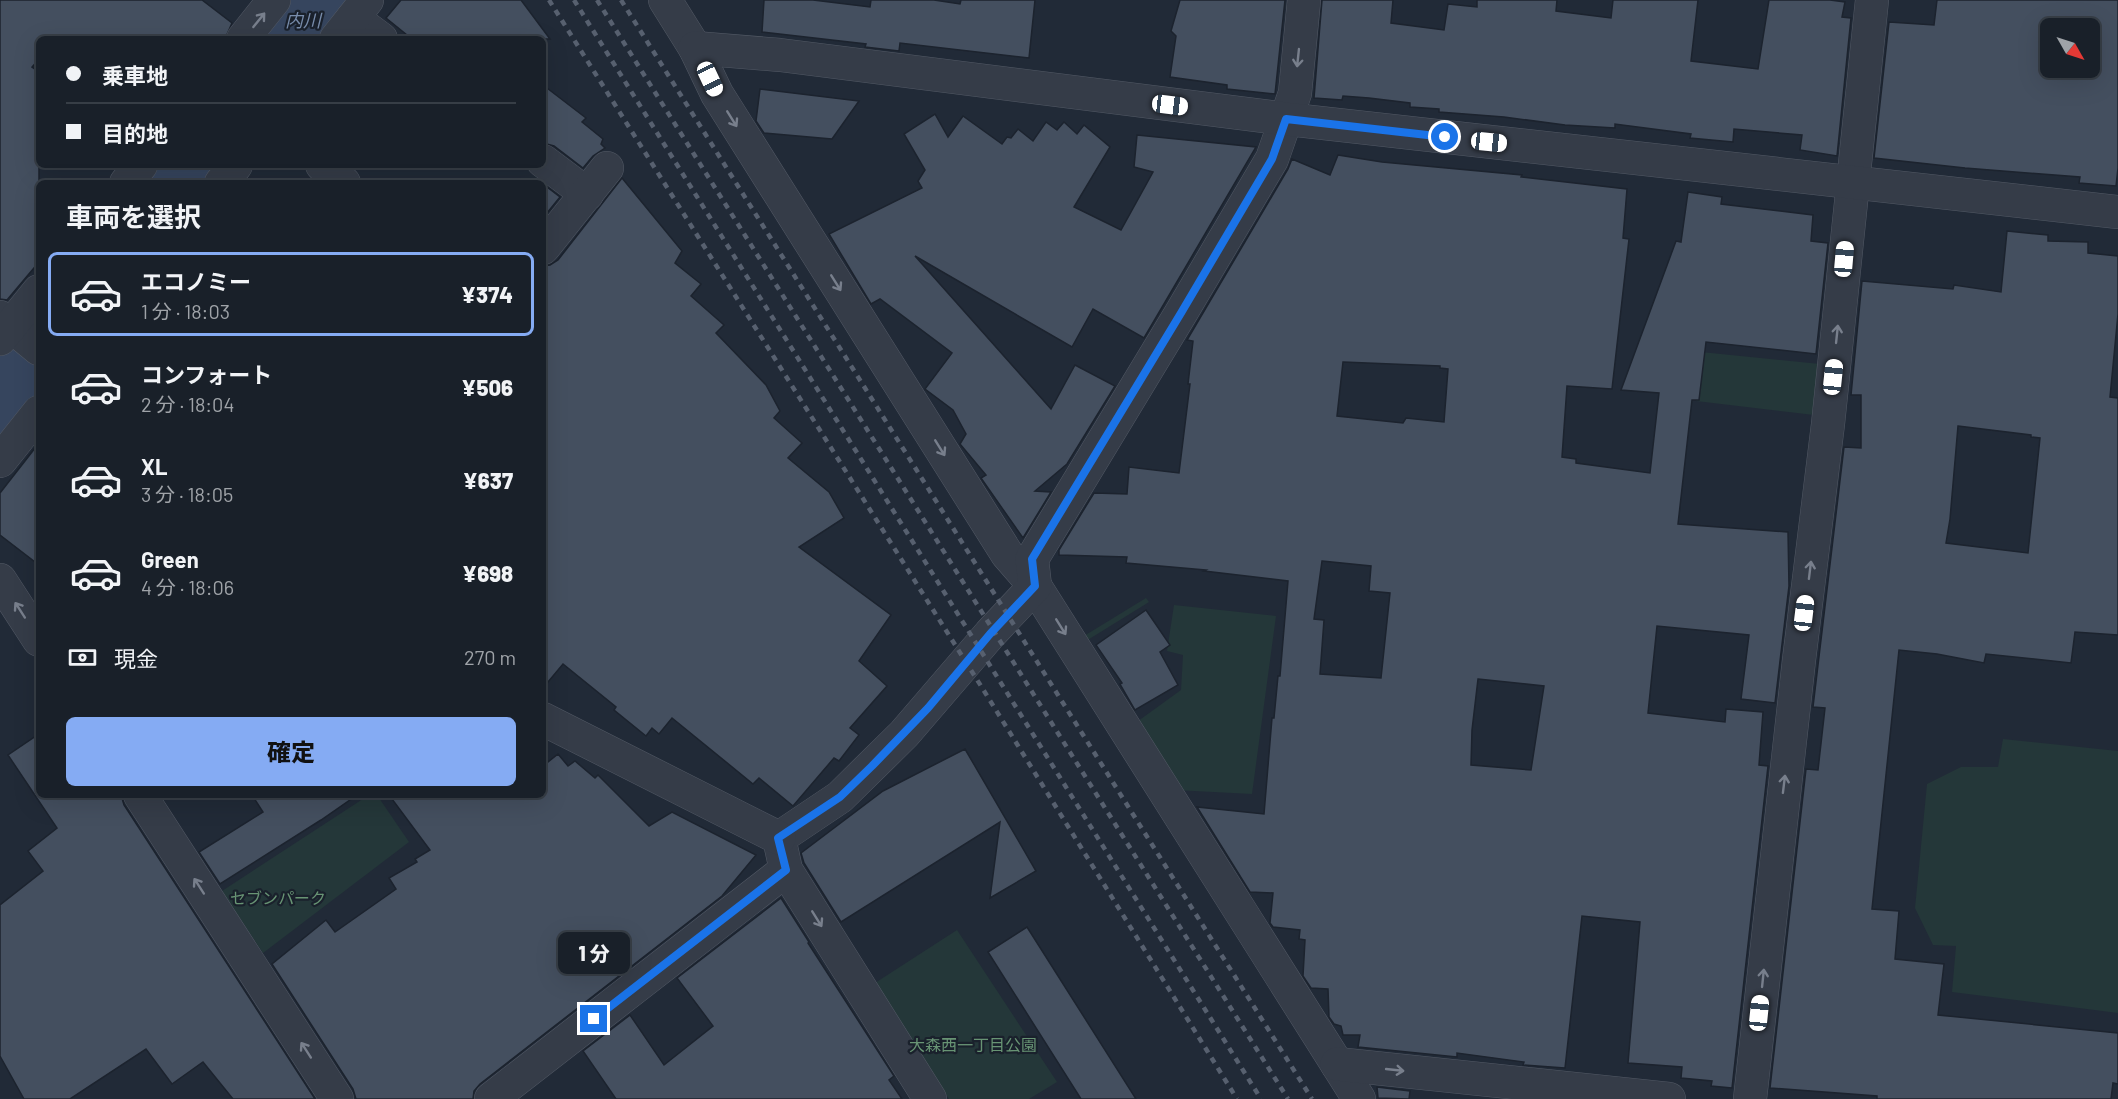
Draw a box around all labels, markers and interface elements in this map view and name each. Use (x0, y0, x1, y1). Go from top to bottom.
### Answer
water label: 内川 (285, 9, 323, 31)
one-way arrow (252, 12, 265, 28)
north arrow (2040, 18, 2100, 78)
map controls (2040, 18, 2100, 78)
one-way arrow (1292, 48, 1303, 68)
car (694, 59, 726, 99)
text: 乗車地 (102, 62, 168, 88)
car (1151, 94, 1189, 116)
one-way arrow (726, 110, 739, 127)
text: 目的地 (102, 120, 168, 146)
route start (1431, 123, 1458, 150)
car (1470, 131, 1508, 153)
text: 車両を選択 (66, 200, 201, 232)
car (1833, 240, 1855, 278)
icon: car (69, 267, 123, 321)
text: エコノミー (141, 268, 251, 294)
one-way arrow (830, 275, 843, 292)
text: ¥374 (461, 281, 513, 307)
text: 1 分 · 18:03 (141, 299, 230, 323)
one-way arrow (1832, 325, 1843, 345)
car (1822, 358, 1844, 396)
icon: car (69, 360, 123, 414)
text: コンフォート (141, 361, 272, 387)
text: ¥506 (461, 374, 513, 400)
text: 2 分 · 18:04 (141, 392, 234, 416)
one-way arrow (934, 440, 947, 457)
icon: car (69, 453, 123, 507)
text: XL (141, 453, 167, 479)
text: ¥637 (463, 467, 513, 493)
text: 3 分 · 18:05 (141, 482, 233, 506)
icon: car (69, 546, 123, 600)
text: Green (141, 546, 199, 572)
text: ¥698 (462, 560, 513, 586)
one-way arrow (1805, 561, 1816, 580)
text: 4 分 · 18:06 (141, 575, 234, 599)
car (1793, 594, 1815, 632)
one-way arrow (13, 602, 25, 619)
one-way arrow (1055, 618, 1067, 635)
icon: cash (66, 641, 99, 674)
text: 現金 (114, 645, 158, 671)
text: 270 m (464, 645, 516, 669)
button: 確定 (66, 717, 516, 786)
one-way arrow (1779, 775, 1790, 795)
one-way arrow (193, 878, 206, 895)
park label: セブンパーク (230, 888, 326, 907)
one-way arrow (811, 910, 823, 927)
callout: 1 分 (558, 932, 630, 974)
text: 1 分 (578, 941, 610, 965)
one-way arrow (1758, 969, 1769, 989)
car (1748, 994, 1770, 1032)
route end (580, 1005, 607, 1032)
park label: 大森西一丁目公園 (909, 1035, 1037, 1054)
one-way arrow (299, 1042, 311, 1059)
one-way arrow (1385, 1065, 1405, 1076)

